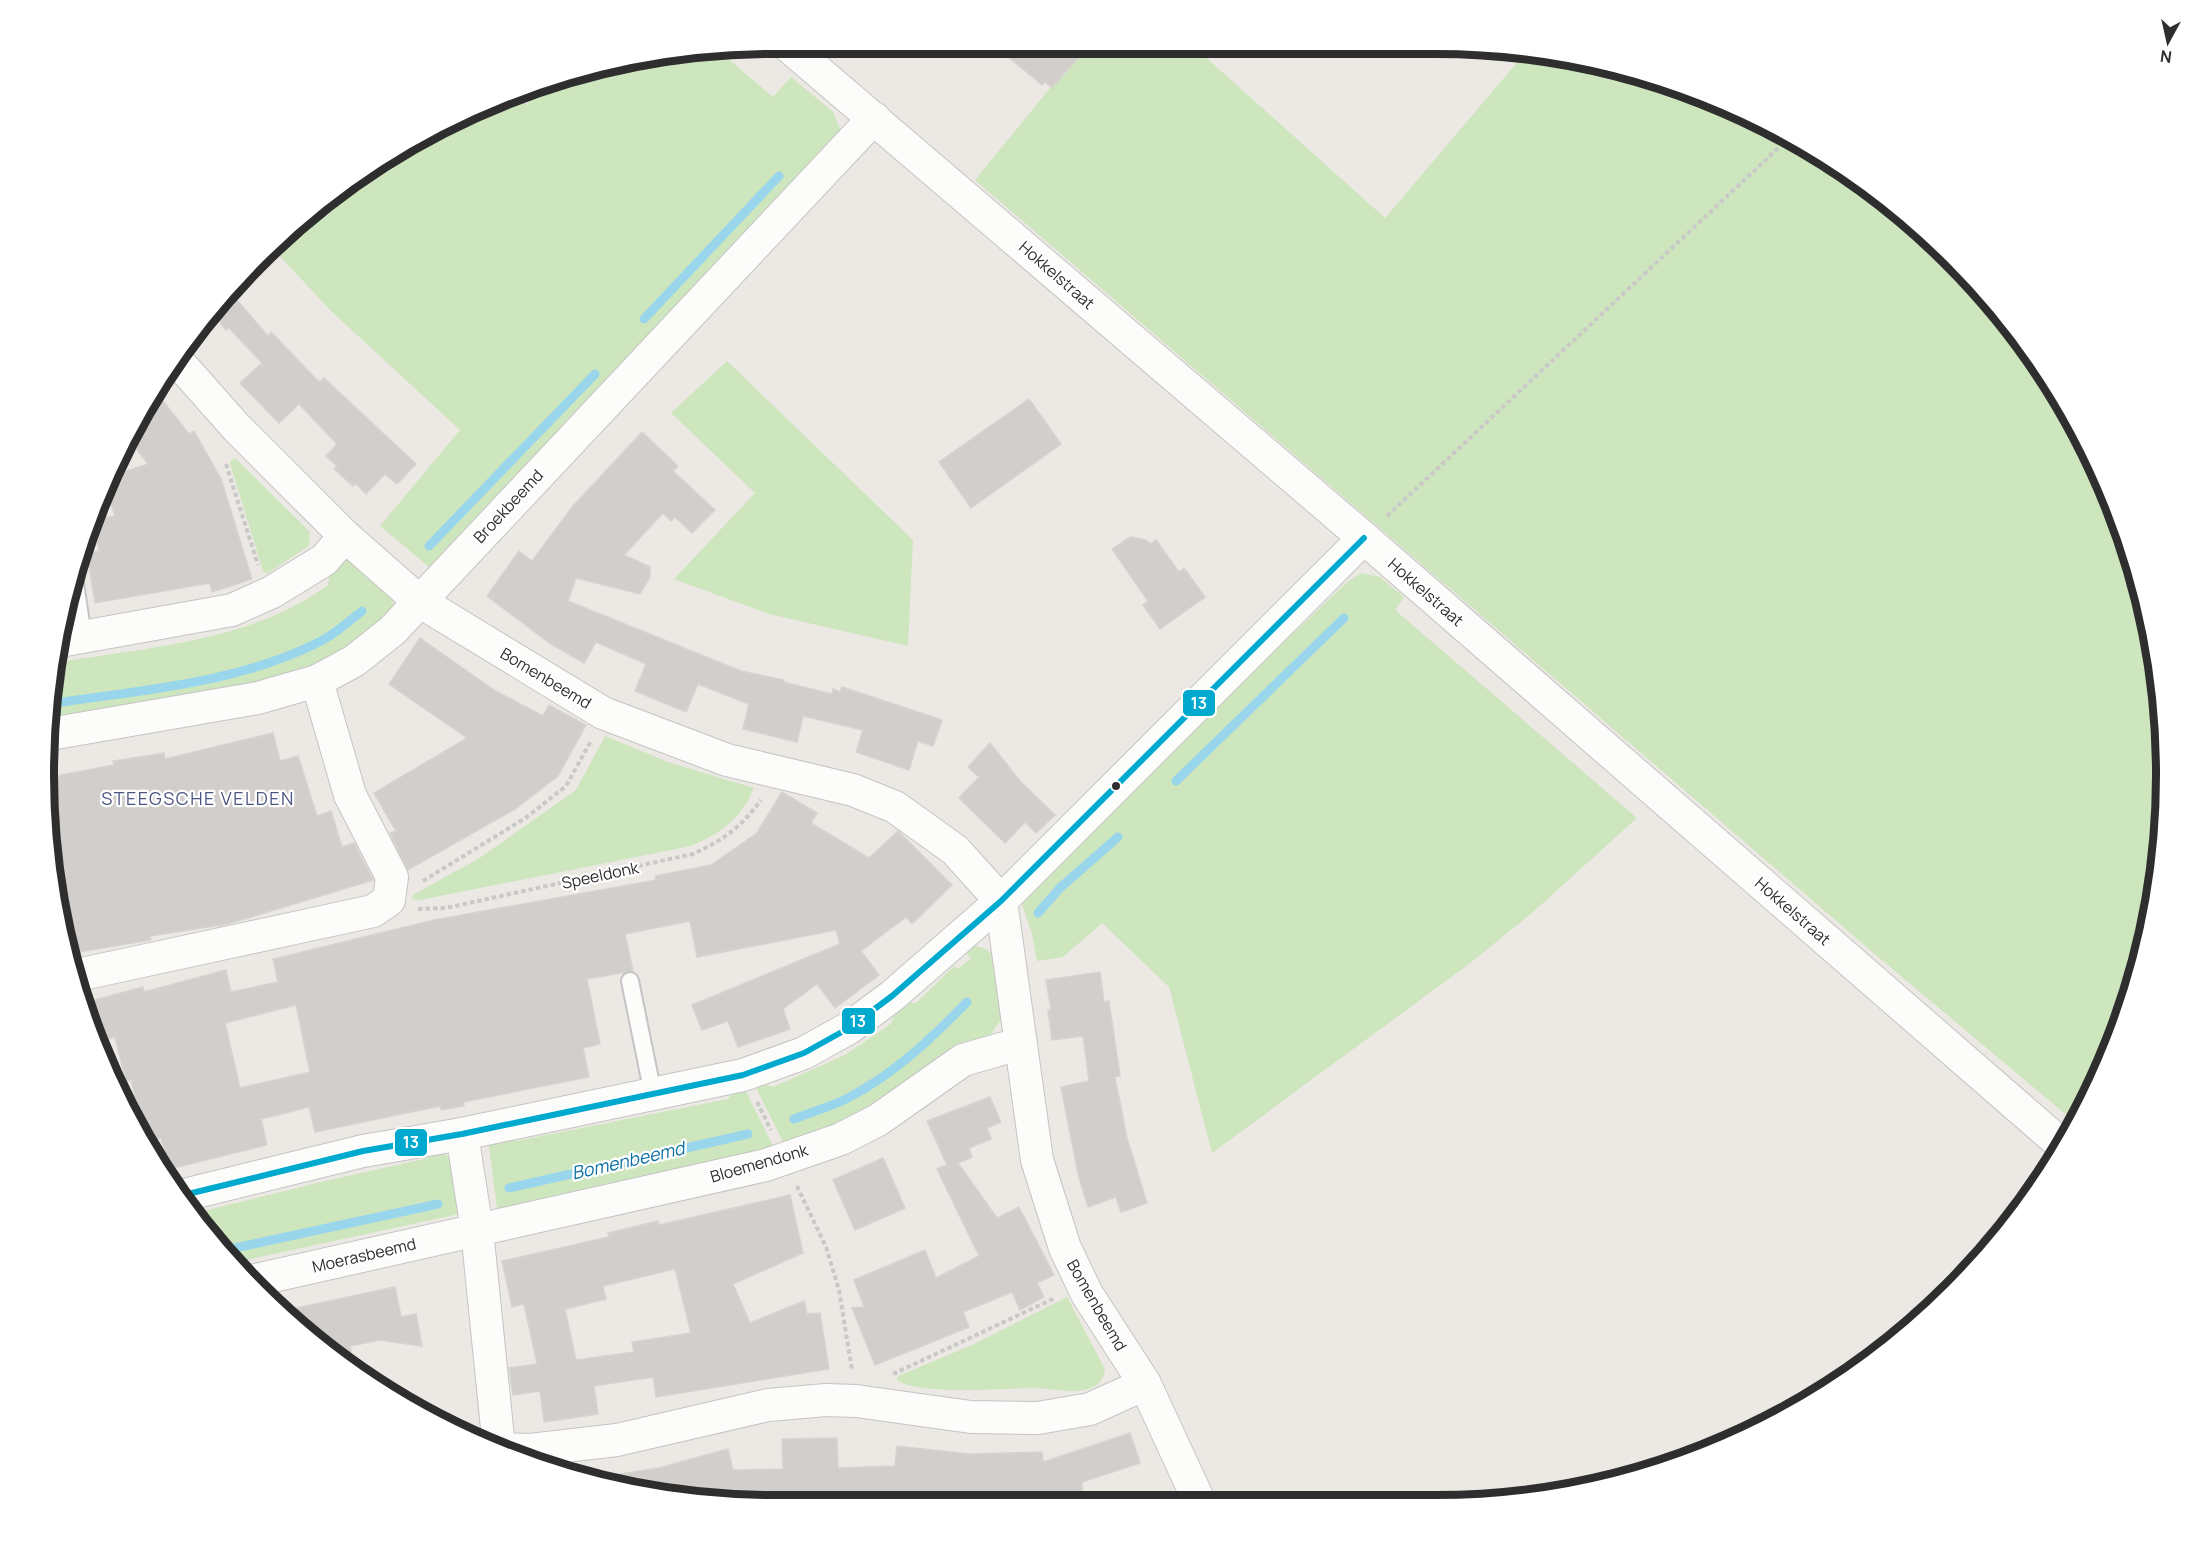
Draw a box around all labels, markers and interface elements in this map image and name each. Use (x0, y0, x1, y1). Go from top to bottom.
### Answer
north arrow (2138, 12, 2198, 72)
text: N (2159, 45, 2173, 69)
street label: Hokkelstraat (1014, 236, 1100, 314)
street label: Broekbeemd (468, 464, 548, 548)
street label: Hokkelstraat (1383, 553, 1469, 631)
street label: Bomenbeemd (496, 642, 596, 714)
line badge: 13 (1182, 689, 1216, 717)
text: 13 (1191, 692, 1207, 714)
unlabelled marker (1110, 780, 1122, 792)
district label: STEEGSCHE VELDEN (101, 786, 295, 810)
street label: Speeldonk (559, 856, 642, 894)
street label: Hokkelstraat (1750, 872, 1836, 950)
line badge: 13 (841, 1007, 876, 1035)
text: 13 (850, 1010, 866, 1032)
line badge: 13 (394, 1128, 428, 1157)
text: 13 (403, 1131, 419, 1153)
water label: Bomenbeemd (569, 1135, 689, 1185)
street label: Bloemendonk (708, 1138, 811, 1187)
street label: Moerasbeemd (310, 1232, 418, 1278)
street label: Bomenbeemd (1062, 1255, 1132, 1355)

